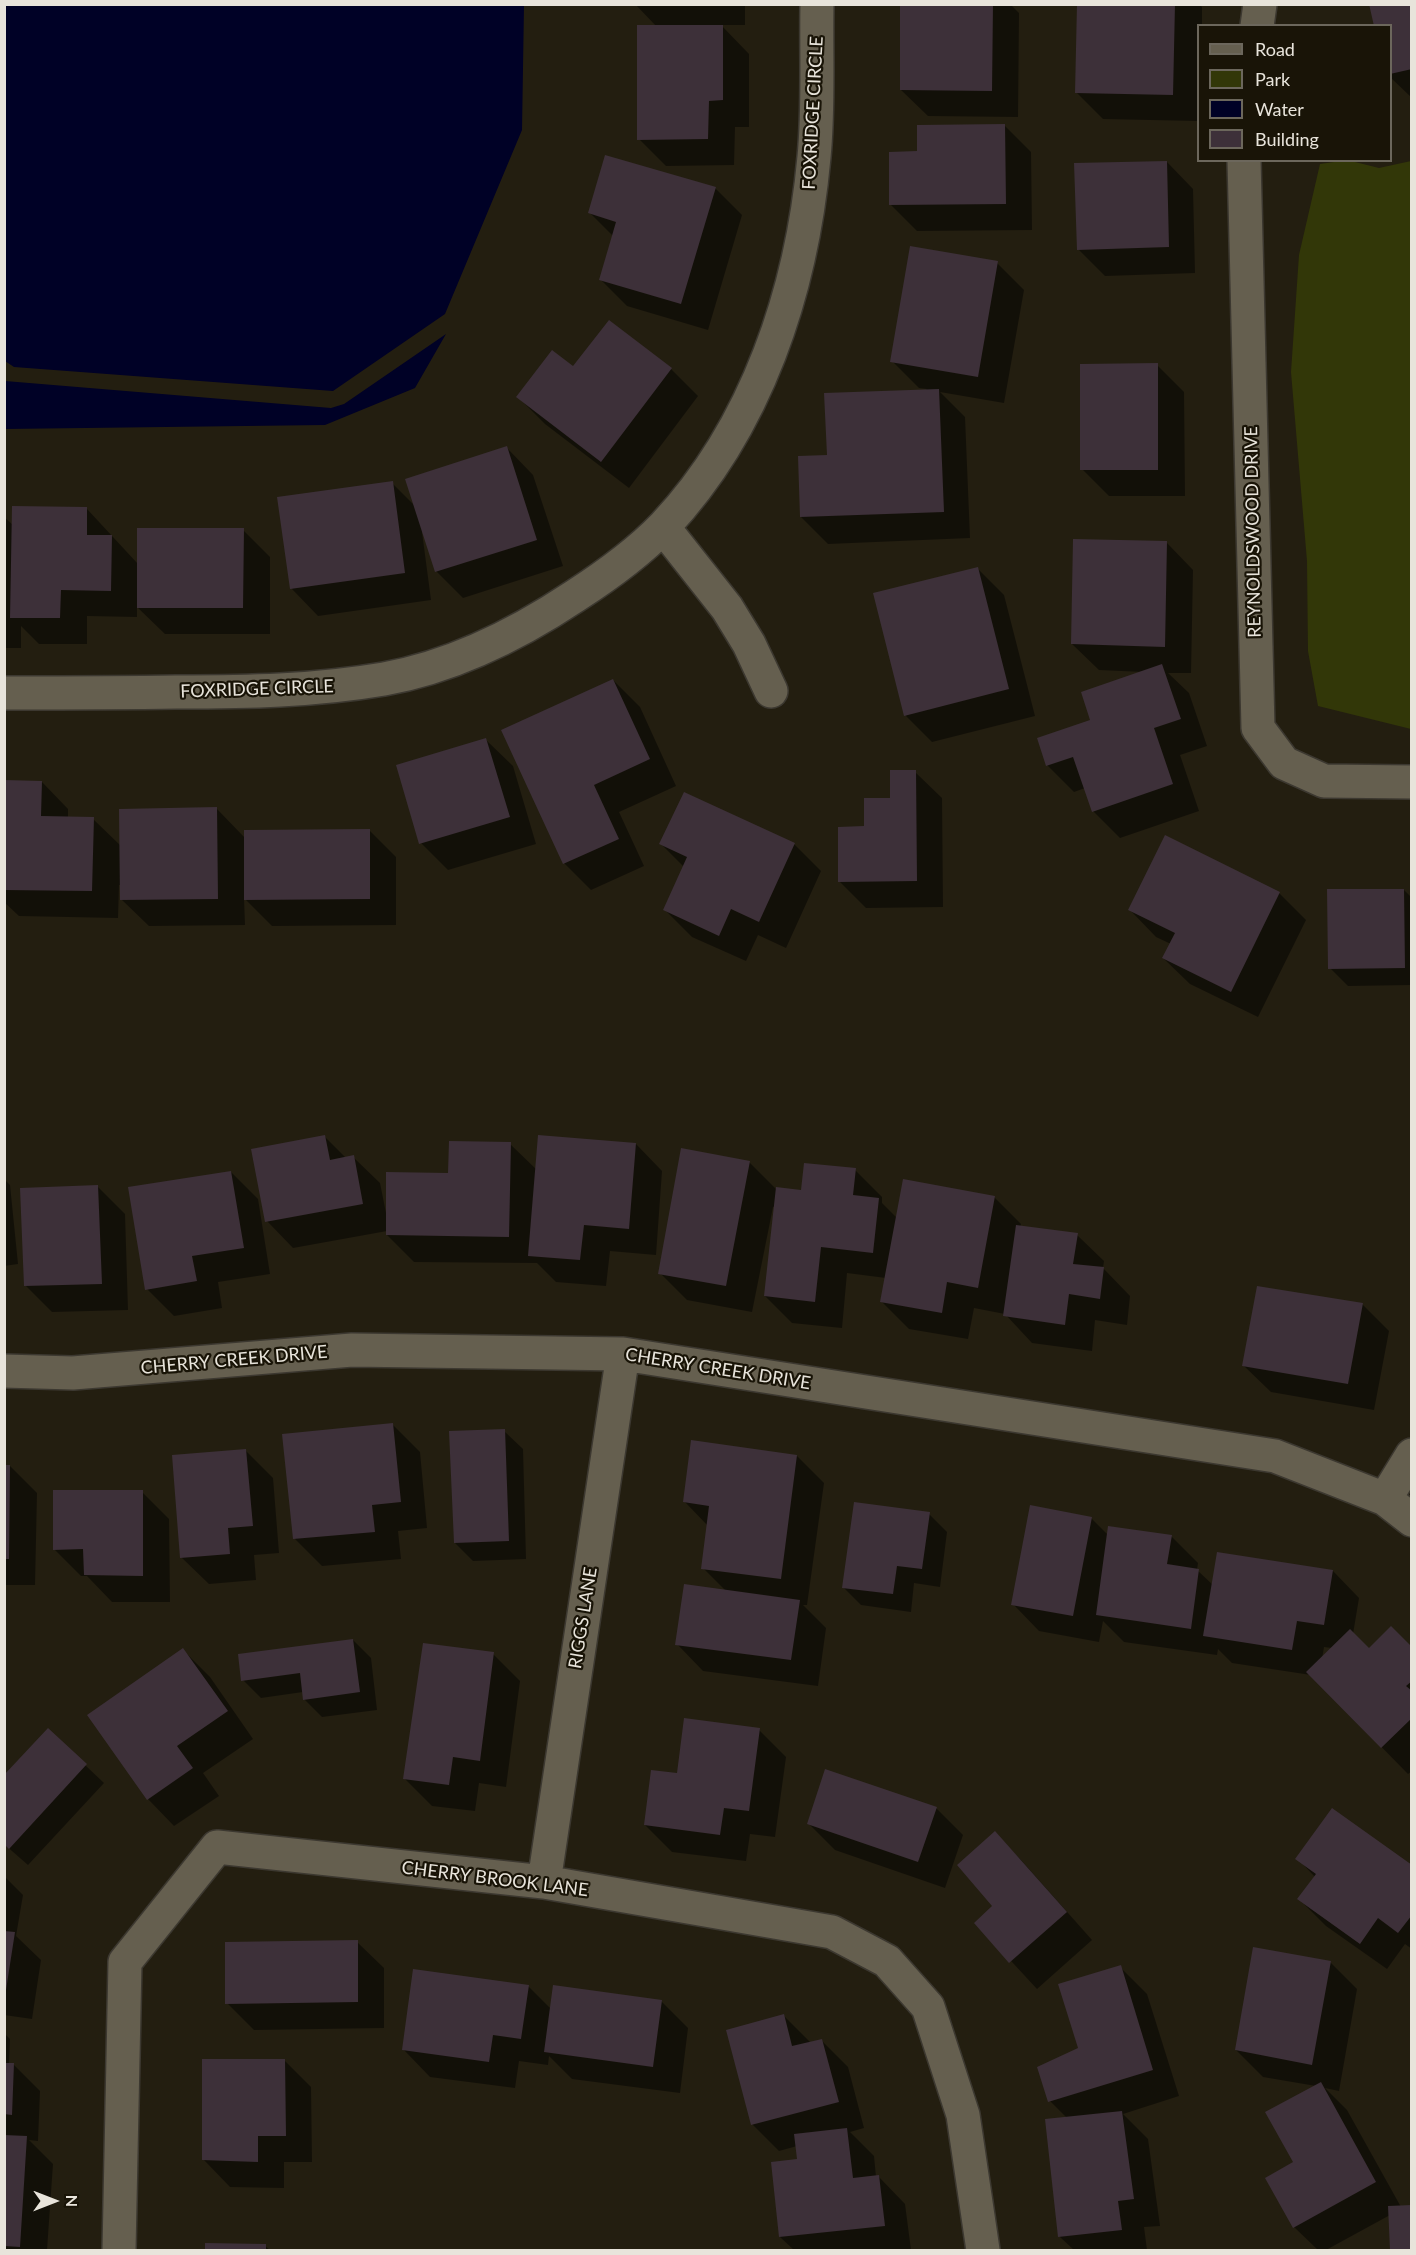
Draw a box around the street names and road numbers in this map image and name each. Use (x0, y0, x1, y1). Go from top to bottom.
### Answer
street label: FOXRIDGE CIRCLE (798, 36, 828, 190)
street label: REYNOLDSWOOD DRIVE (1240, 426, 1266, 638)
street label: FOXRIDGE CIRCLE (180, 676, 334, 702)
street label: CHERRY CREEK DRIVE (140, 1341, 328, 1379)
street label: CHERRY CREEK DRIVE (624, 1344, 812, 1394)
street label: RIGGS LANE (564, 1566, 602, 1670)
street label: CHERRY BROOK LANE (401, 1857, 589, 1901)

